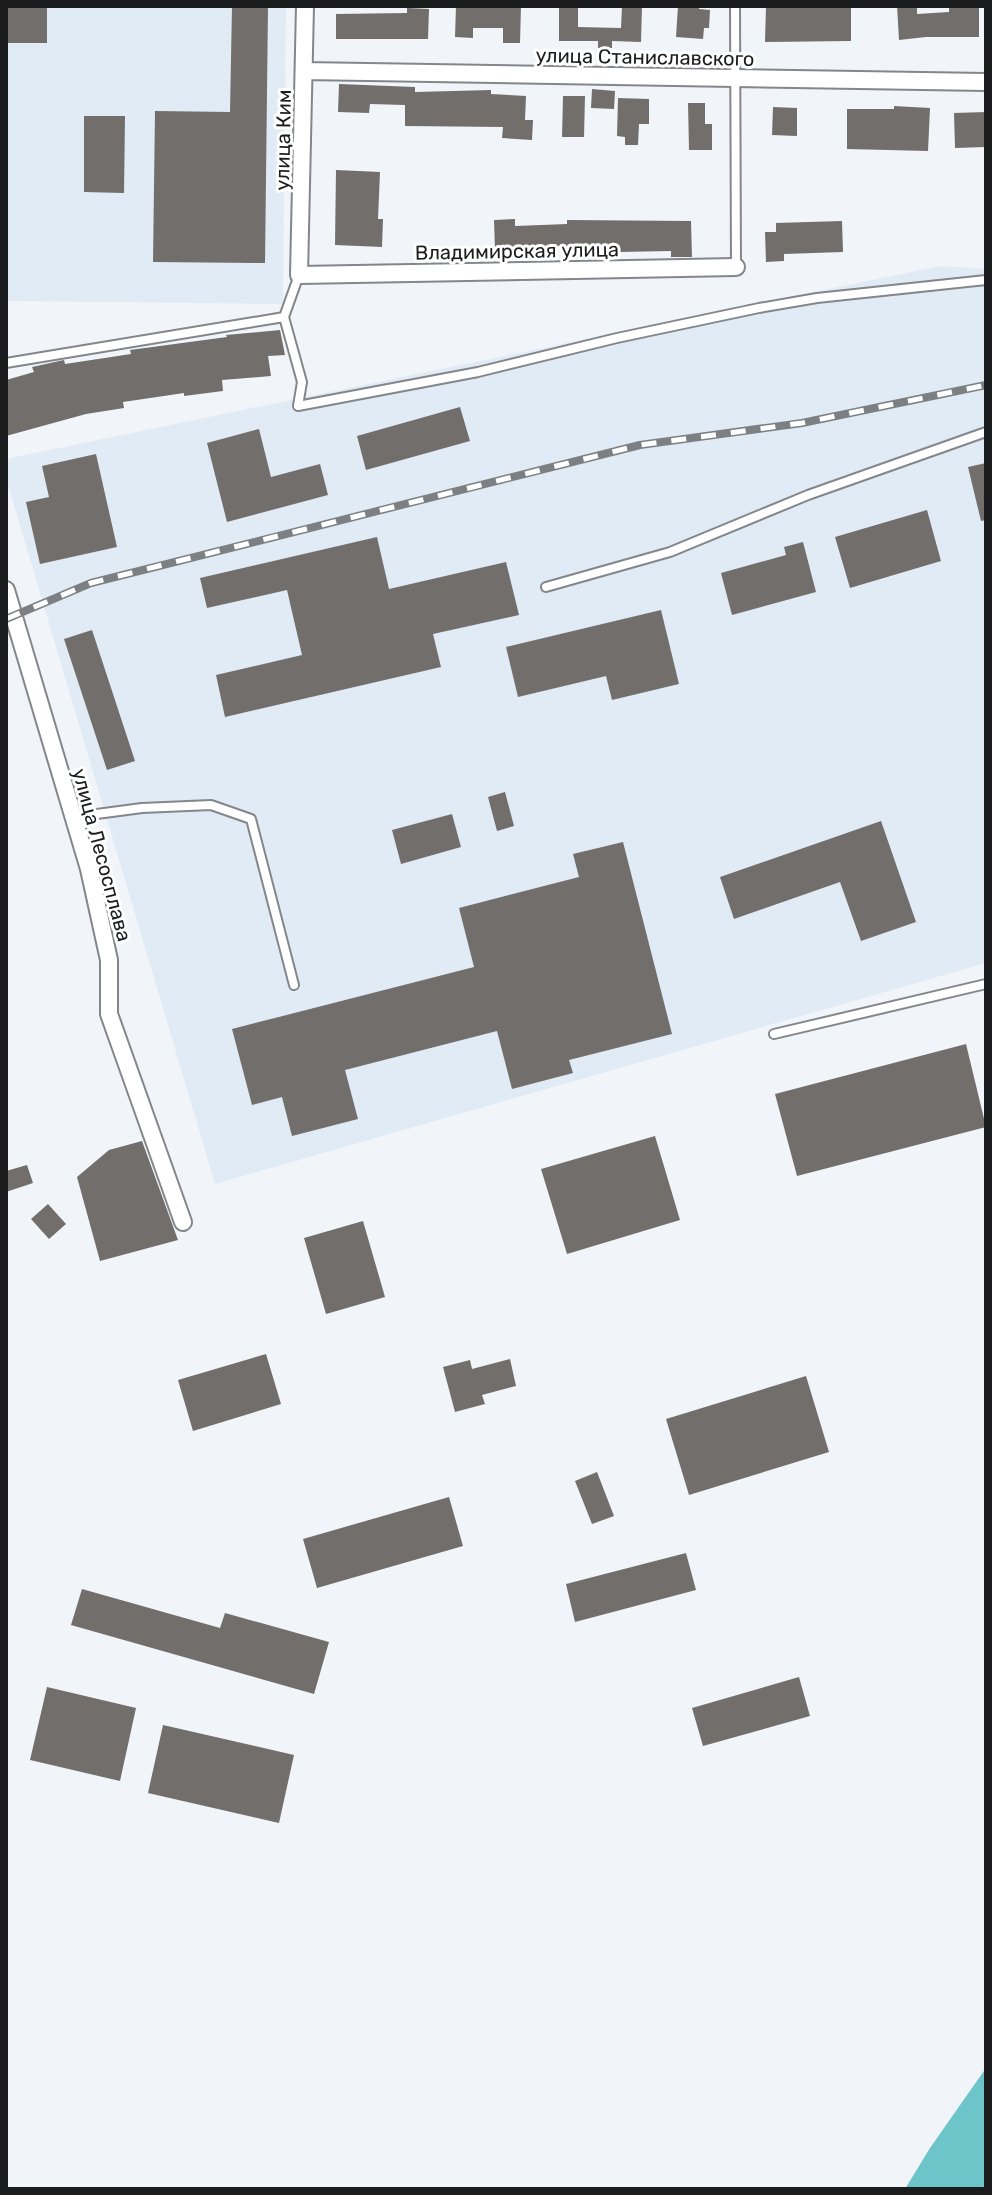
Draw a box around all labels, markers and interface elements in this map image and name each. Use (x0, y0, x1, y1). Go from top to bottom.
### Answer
street label: улица Станиславского (535, 43, 755, 71)
street label: улица Ким (270, 89, 296, 191)
street label: Владимирская улица (415, 237, 619, 265)
street label: улица Лесосплава (67, 766, 137, 944)

